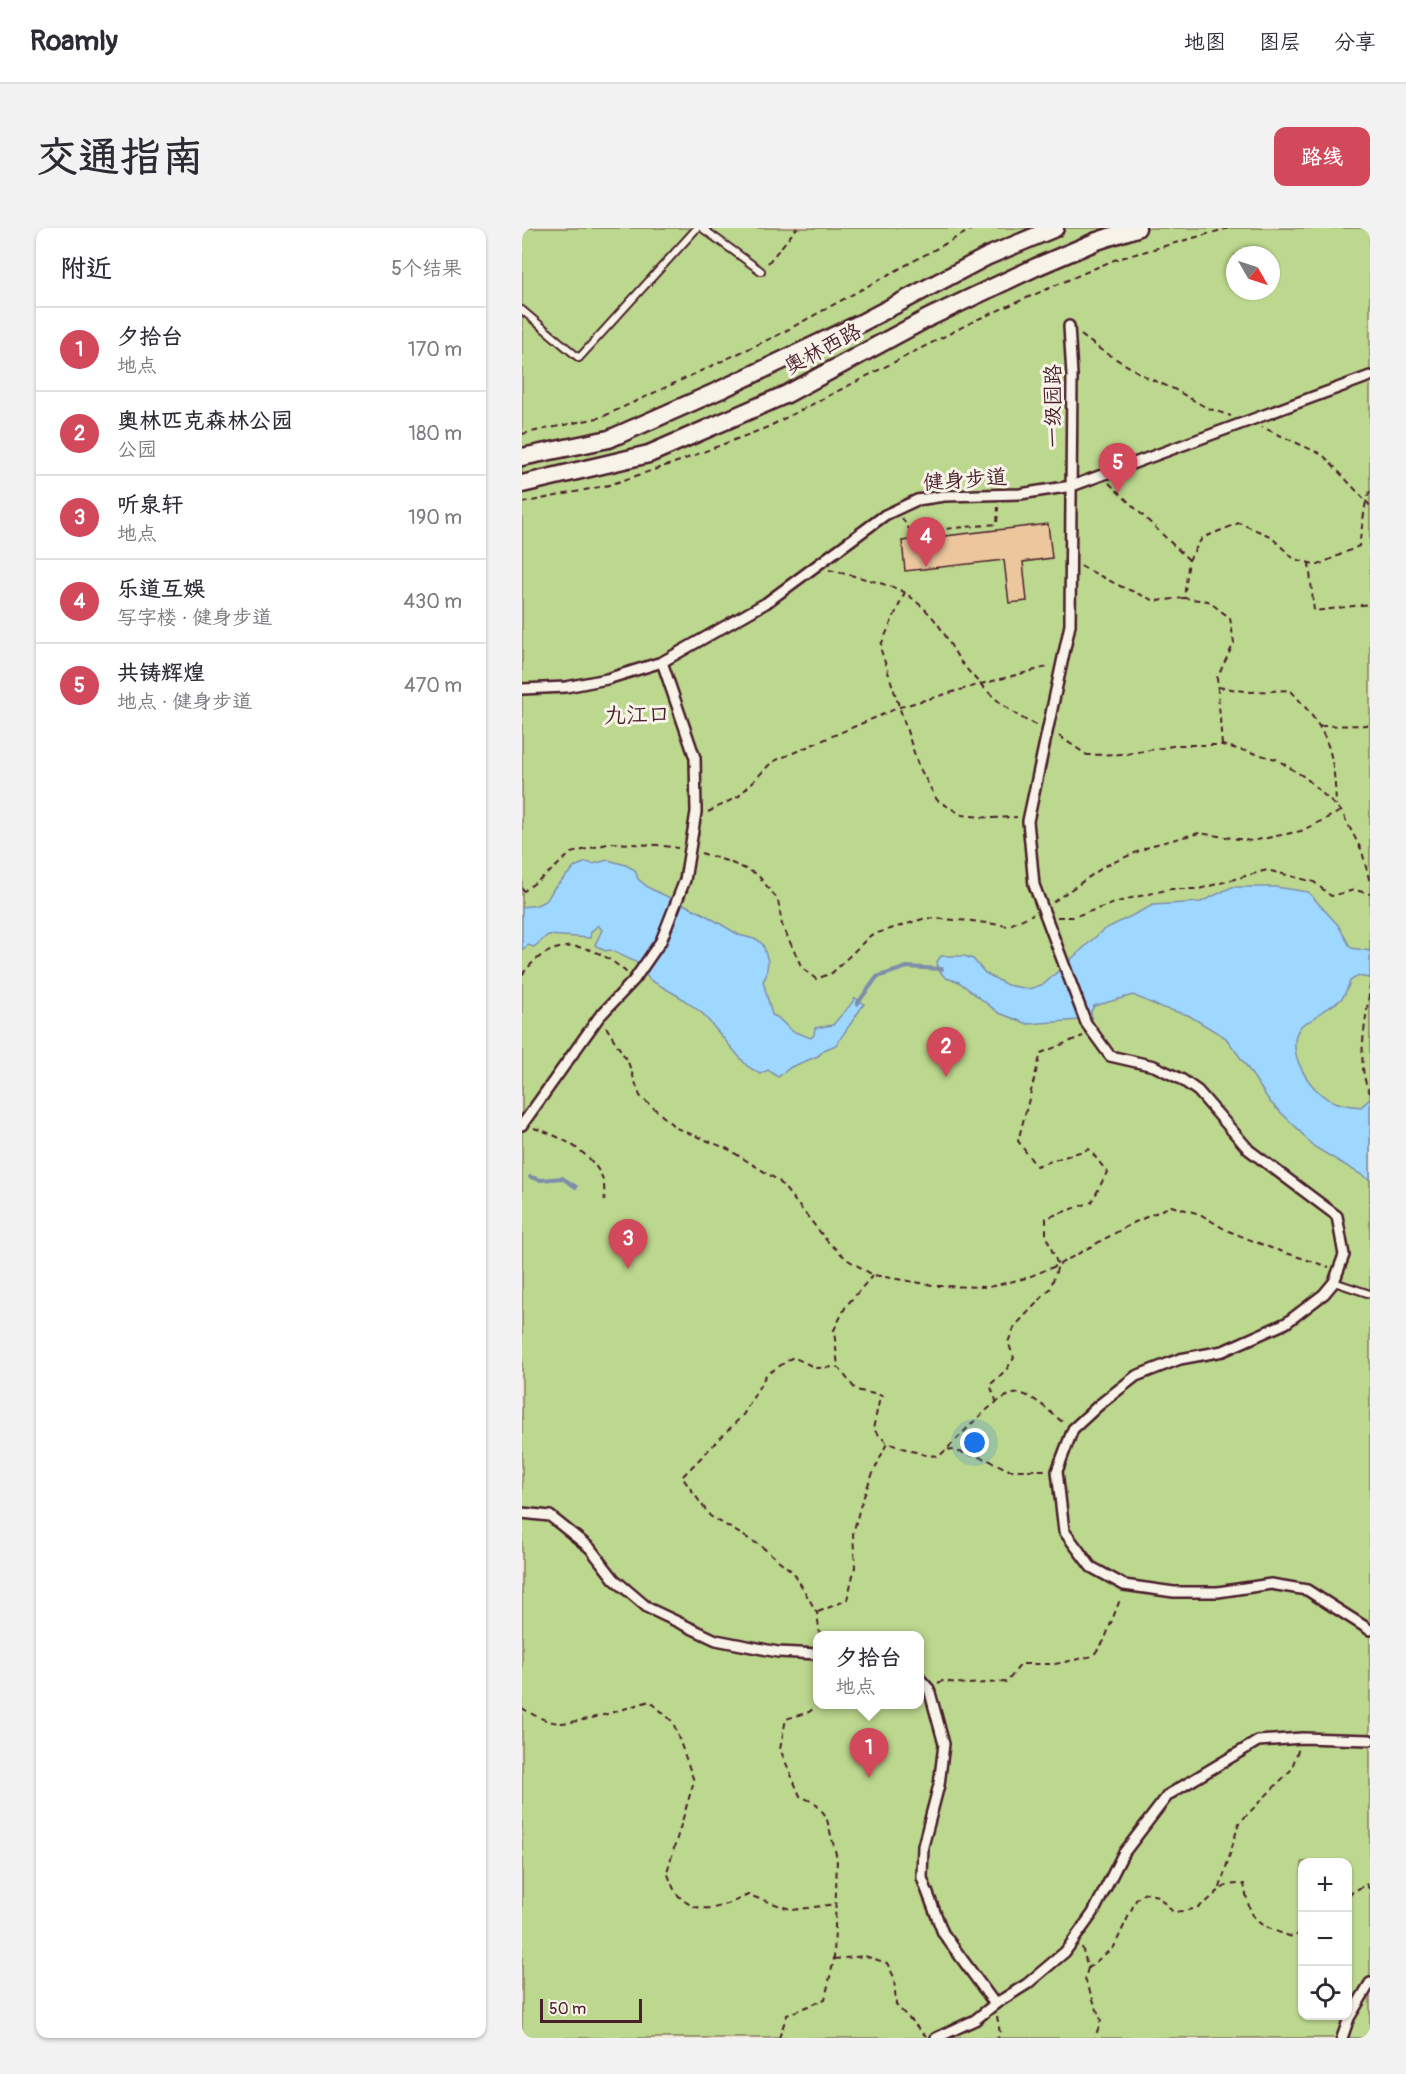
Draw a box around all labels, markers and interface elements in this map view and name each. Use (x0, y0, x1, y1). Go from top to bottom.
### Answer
text: Roamly (30, 24, 118, 59)
text: 地图 (1184, 29, 1226, 56)
text: 图层 (1259, 29, 1301, 56)
text: 分享 (1334, 29, 1376, 56)
button: 路线 (1274, 127, 1370, 186)
text: 交通指南 (36, 132, 204, 184)
north arrow (1226, 246, 1280, 300)
text: 附近 (60, 253, 112, 285)
text: 5个结果 (391, 256, 462, 281)
street label: 奥林西路 (780, 317, 866, 381)
text: 夕拾台 (117, 323, 183, 351)
text: 1 (76, 337, 83, 362)
text: 170 m (408, 337, 462, 362)
text: 地点 (117, 353, 157, 378)
street label: 一级园路 (1040, 364, 1067, 448)
text: 奥林匹克森林公园 (117, 407, 293, 435)
text: 2 (74, 421, 85, 446)
text: 180 m (408, 421, 462, 446)
text: 公园 (117, 437, 157, 462)
pin: 5 (1098, 444, 1138, 493)
street label: 健身步道 (922, 464, 1008, 496)
text: 听泉轩 (117, 491, 183, 519)
text: 3 (74, 505, 85, 530)
text: 190 m (408, 505, 462, 530)
pin: 4 (906, 518, 946, 567)
text: 地点 (117, 521, 157, 546)
text: 乐道互娱 (117, 575, 205, 603)
text: 4 (74, 589, 85, 614)
text: 430 m (403, 589, 462, 614)
text: 写字楼 · 健身步道 (117, 605, 272, 630)
text: 共铸辉煌 (117, 659, 205, 687)
text: 5 (74, 673, 85, 698)
text: 470 m (404, 673, 462, 698)
text: 地点 · 健身步道 (117, 689, 252, 714)
district label: 九江口 (604, 701, 670, 729)
pin: 2 (926, 1028, 966, 1077)
pin: 3 (608, 1220, 648, 1269)
your location (960, 1428, 989, 1457)
popup (813, 1631, 924, 1709)
text: 夕拾台 (835, 1644, 902, 1672)
text: 地点 (835, 1674, 875, 1699)
pin: 1 (850, 1728, 888, 1778)
map controls (1298, 1858, 1352, 2020)
button: + (1298, 1858, 1352, 1912)
button: − (1298, 1912, 1352, 1966)
button: locate (1298, 1966, 1352, 2020)
scale bar (540, 1996, 642, 2024)
text: 50 m (549, 1999, 586, 2019)

